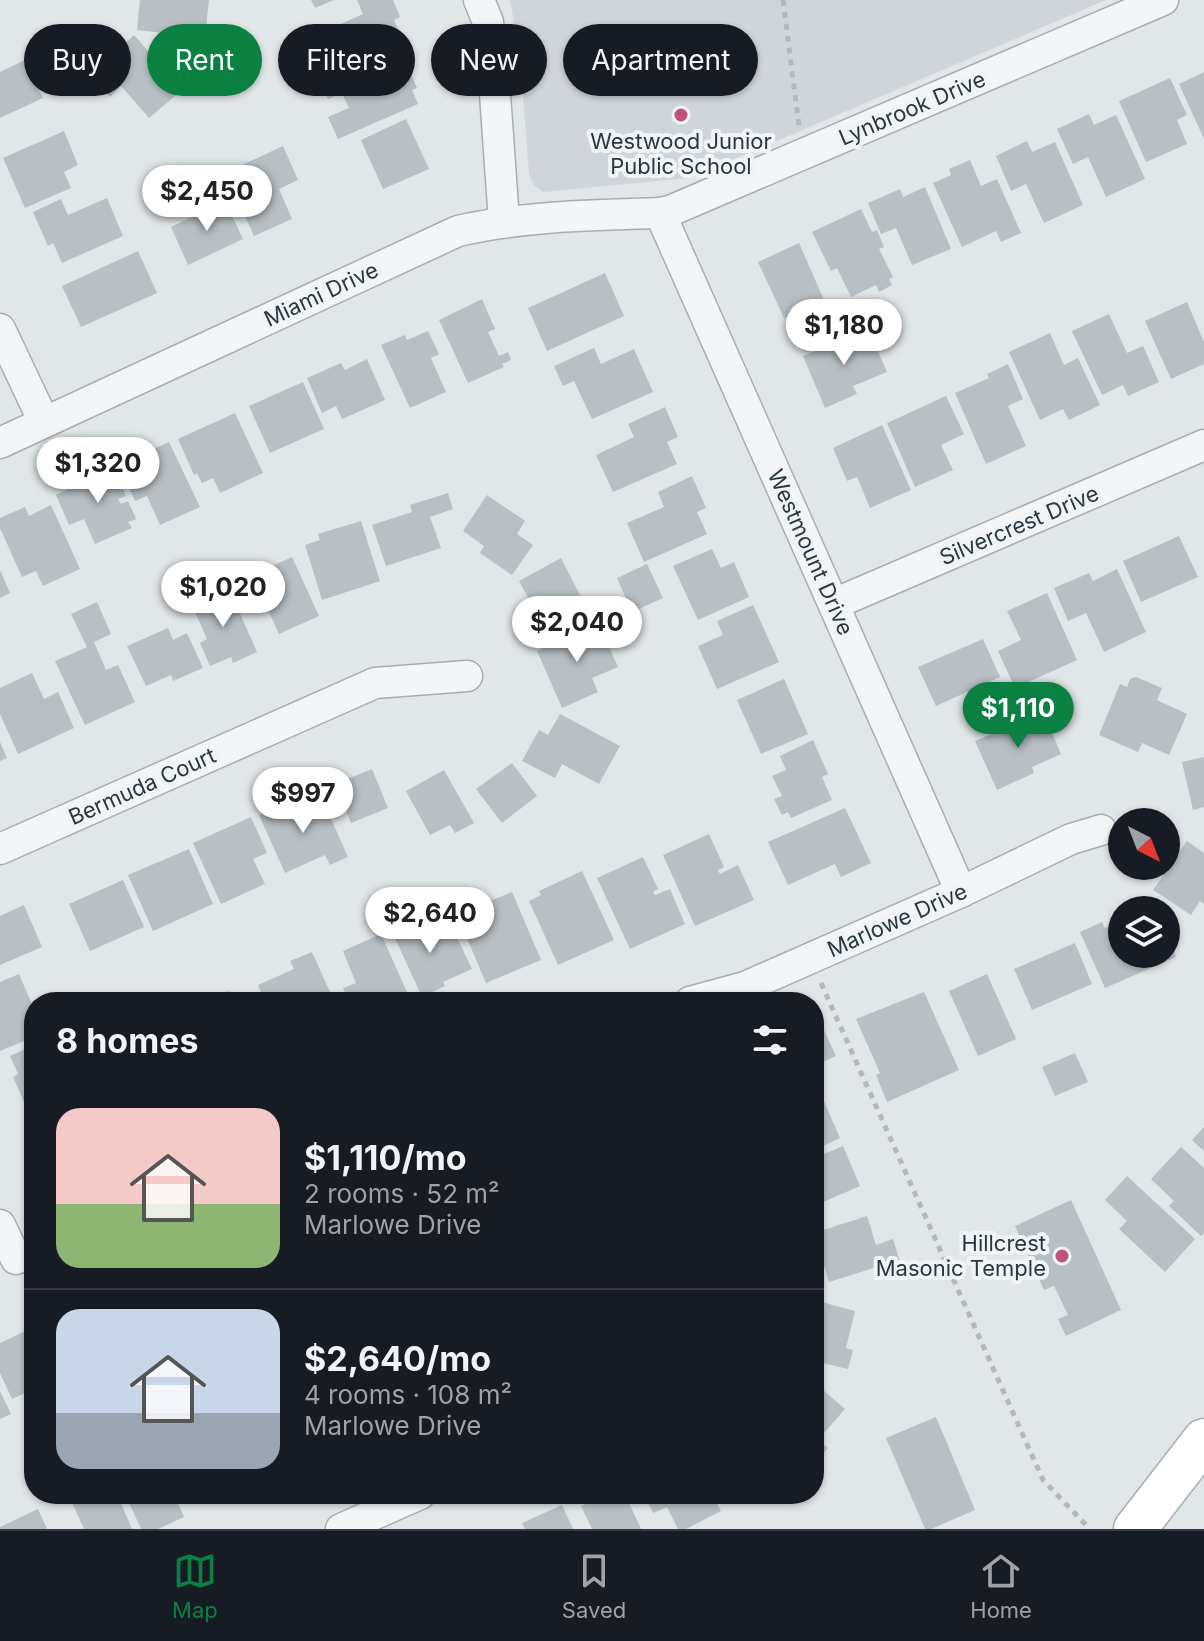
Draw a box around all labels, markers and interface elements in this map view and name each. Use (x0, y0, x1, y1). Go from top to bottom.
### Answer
chip: Buy (24, 24, 131, 96)
chip: Rent (147, 24, 262, 96)
chip: Filters (278, 24, 415, 96)
chip: New (431, 24, 547, 96)
chip: Apartment (563, 24, 758, 96)
street label: Lynbrook Drive (835, 65, 989, 151)
marker: Westwood Junior Public School (672, 106, 690, 124)
place label: Westwood Junior Public School (590, 128, 772, 179)
pin: $2,450 (142, 165, 272, 233)
text: $2,450 (160, 175, 254, 206)
street label: Miami Drive (260, 256, 382, 332)
pin: $1,180 (779, 299, 909, 367)
text: $1,180 (804, 309, 884, 340)
pin: $1,320 (33, 437, 163, 505)
text: $1,320 (54, 447, 142, 478)
street label: Westmount Drive (763, 465, 859, 639)
street label: Silvercrest Drive (935, 480, 1103, 570)
pin: $1,020 (158, 561, 288, 629)
text: $1,020 (179, 571, 267, 602)
pin: $2,040 (512, 596, 642, 664)
text: $2,040 (530, 606, 624, 637)
pin: $1,110 (953, 682, 1083, 750)
text: $1,110 (981, 692, 1055, 723)
street label: Bermuda Court (64, 742, 220, 830)
pin: $997 (256, 767, 350, 835)
text: $997 (270, 777, 336, 808)
north arrow (1108, 808, 1180, 880)
map controls (1108, 808, 1180, 968)
street label: Marlowe Drive (823, 878, 971, 962)
pin: $2,640 (365, 887, 495, 955)
button: layers (1108, 896, 1180, 968)
text: $2,640 (383, 897, 477, 928)
icon: filters (748, 1018, 792, 1062)
text: 8 homes (56, 1020, 199, 1061)
text: $1,110/mo (304, 1137, 467, 1178)
icon: home (120, 1140, 216, 1236)
text: 2 rooms · 52 m² (304, 1178, 500, 1209)
text: Marlowe Drive (304, 1209, 482, 1240)
place label: Hillcrest Masonic Temple (876, 1230, 1046, 1281)
marker: Hillcrest Masonic Temple (1053, 1247, 1071, 1265)
text: $2,640/mo (304, 1338, 491, 1379)
icon: home (120, 1341, 216, 1437)
text: 4 rooms · 108 m² (304, 1379, 512, 1410)
text: Marlowe Drive (304, 1410, 482, 1441)
tab: Map (172, 1549, 218, 1623)
tab: Saved (562, 1549, 626, 1623)
tab: Home (970, 1549, 1032, 1623)

